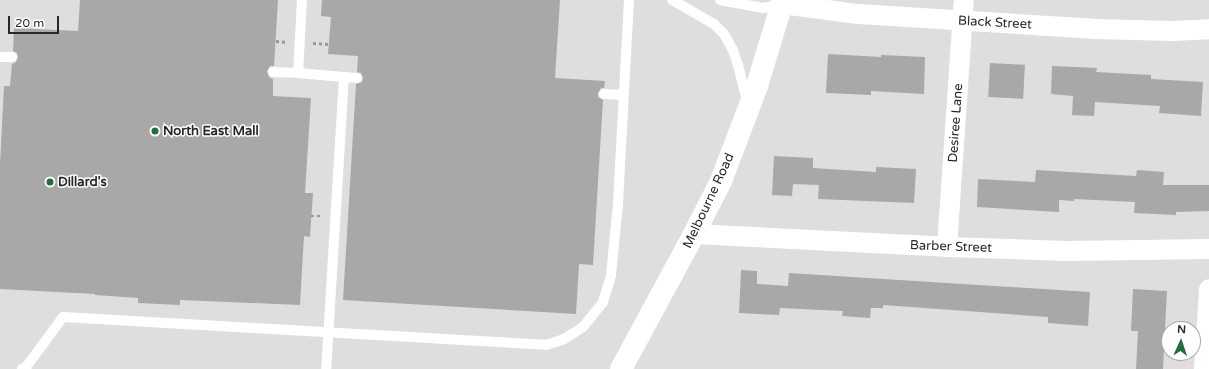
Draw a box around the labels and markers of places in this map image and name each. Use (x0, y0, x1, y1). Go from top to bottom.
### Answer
place label: North East Mall (163, 123, 259, 139)
marker: North East Mall (150, 126, 160, 136)
place label: Dillard's (58, 174, 107, 190)
marker: Dillard's (45, 177, 55, 187)

